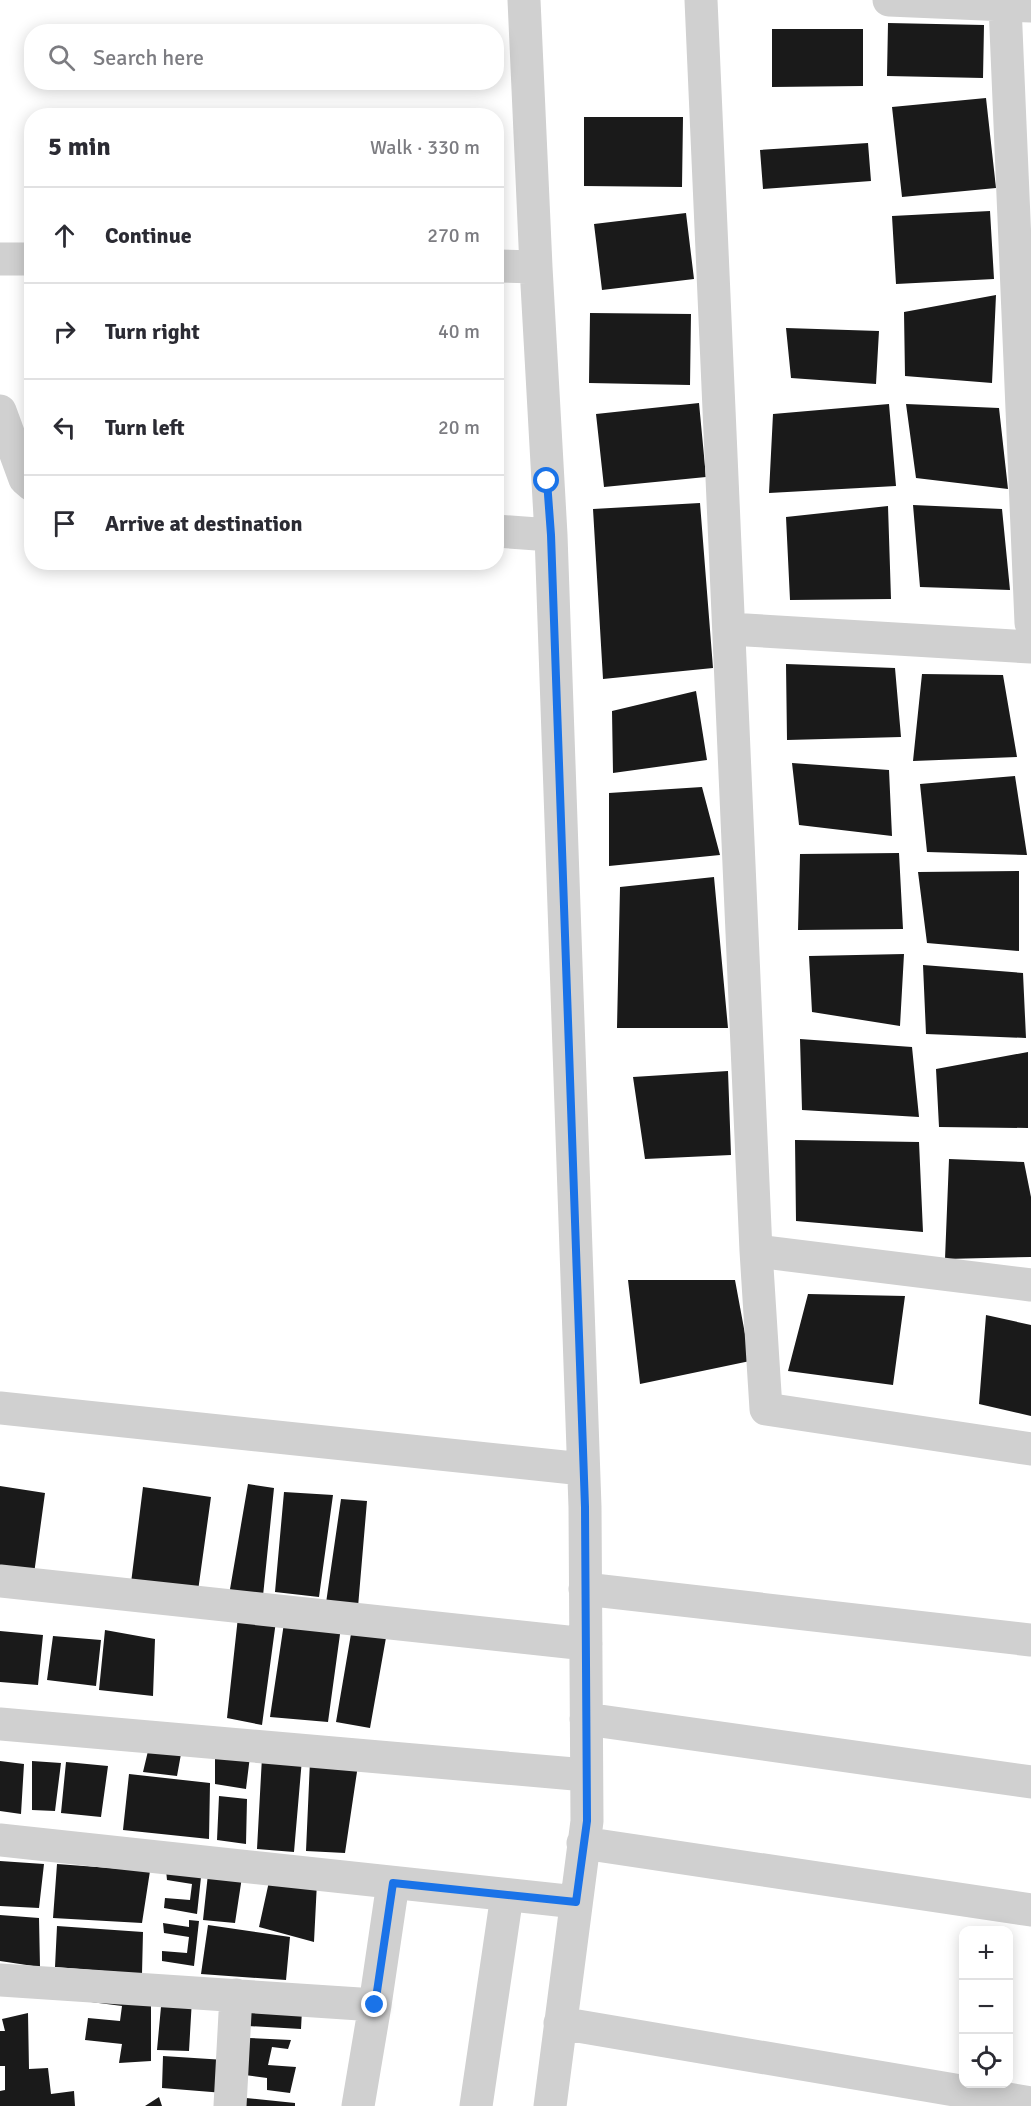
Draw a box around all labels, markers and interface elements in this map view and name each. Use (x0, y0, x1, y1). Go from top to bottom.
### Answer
search box (24, 24, 504, 90)
icon: search (45, 41, 78, 74)
text: Search here (93, 44, 204, 71)
text: 5 min (48, 131, 111, 163)
text: Walk · 330 m (370, 135, 480, 160)
icon: ahead (48, 219, 81, 252)
text: Continue (105, 222, 192, 249)
text: 270 m (427, 223, 480, 248)
icon: right (48, 315, 81, 348)
text: Turn right (105, 318, 200, 345)
text: 40 m (438, 319, 480, 344)
icon: left (48, 411, 81, 444)
text: Turn left (105, 414, 185, 441)
text: 20 m (438, 415, 480, 440)
route start (533, 467, 559, 493)
icon: arrive (48, 507, 81, 540)
text: Arrive at destination (105, 510, 302, 537)
map controls (959, 1926, 1013, 2088)
button: + (959, 1926, 1013, 1980)
button: − (959, 1980, 1013, 2034)
route end (361, 1991, 387, 2017)
button: locate (959, 2034, 1013, 2088)

